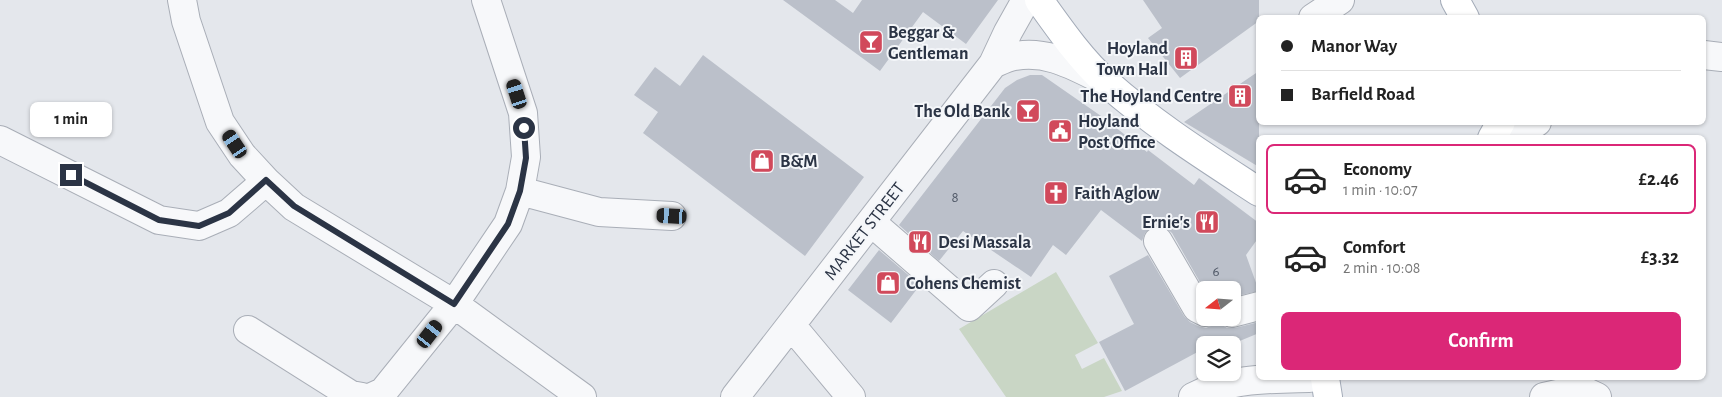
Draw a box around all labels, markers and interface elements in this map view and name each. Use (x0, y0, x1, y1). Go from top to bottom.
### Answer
place label: Beggar & Gentleman (888, 24, 968, 63)
bar icon: Beggar & Gentleman (858, 29, 884, 55)
text: Manor Way (1311, 37, 1397, 56)
place label: Hoyland Town Hall (1096, 40, 1169, 79)
building icon: Hoyland Town Hall (1173, 45, 1199, 71)
car (505, 77, 528, 111)
building icon: The Hoyland Centre (1227, 83, 1253, 109)
text: Barfield Road (1311, 85, 1415, 104)
place label: The Hoyland Centre (1080, 88, 1222, 106)
bar icon: The Old Bank (1015, 98, 1041, 124)
callout: 1 min (30, 102, 112, 138)
place label: The Old Bank (914, 103, 1010, 121)
text: 1 min (54, 111, 88, 127)
place label: Hoyland Post Office (1078, 113, 1156, 152)
route start (513, 117, 535, 139)
public building icon: Hoyland Post Office (1047, 118, 1073, 144)
car (220, 127, 249, 161)
shop icon: B&M (749, 148, 775, 174)
place label: B&M (780, 153, 818, 171)
icon: car (1283, 157, 1328, 202)
text: Economy (1343, 160, 1412, 179)
route end (60, 164, 82, 186)
text: £2.46 (1638, 170, 1679, 189)
street label: MARKET STREET (821, 179, 908, 284)
church icon: Faith Aglow (1043, 180, 1069, 206)
text: 1 min · 10:07 (1343, 182, 1418, 198)
place label: Faith Aglow (1074, 185, 1160, 203)
house number: 8 (951, 190, 959, 205)
car (656, 208, 687, 224)
restaurant icon: Ernie's (1194, 209, 1220, 235)
place label: Ernie's (1142, 214, 1190, 232)
restaurant icon: Desi Massala (907, 229, 933, 255)
place label: Desi Massala (938, 234, 1032, 252)
icon: car (1283, 235, 1328, 280)
text: Comfort (1343, 238, 1405, 257)
text: £3.32 (1641, 248, 1679, 267)
text: 2 min · 10:08 (1343, 260, 1420, 276)
house number: 6 (1212, 264, 1220, 279)
shop icon: Cohens Chemist (875, 270, 901, 296)
place label: Cohens Chemist (906, 275, 1021, 293)
north arrow (1196, 281, 1241, 326)
map controls (1196, 281, 1241, 381)
button: Confirm (1281, 312, 1681, 370)
car (414, 318, 445, 350)
button: layers (1196, 336, 1241, 381)

